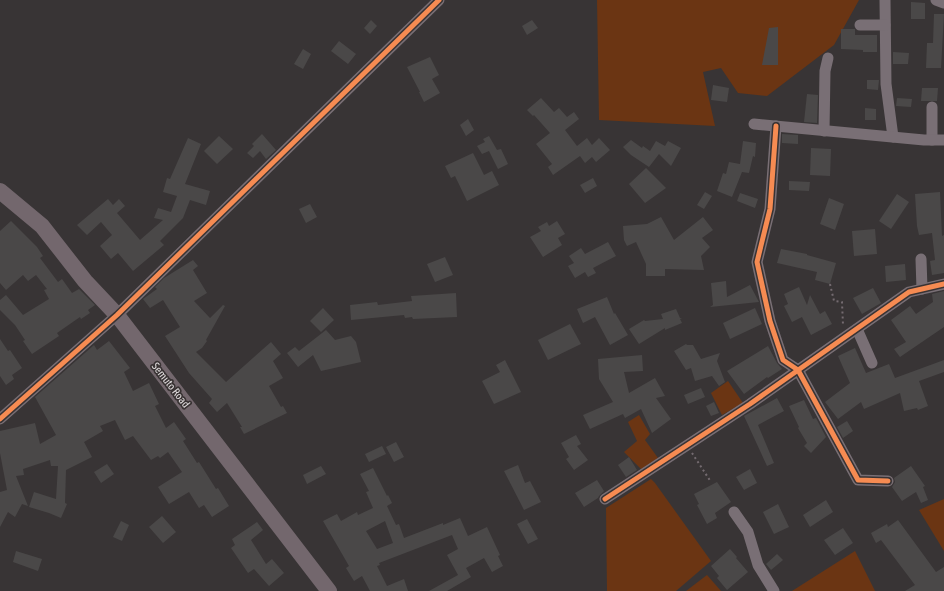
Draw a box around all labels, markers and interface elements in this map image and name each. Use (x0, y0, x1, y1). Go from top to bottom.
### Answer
street label: Semuto Road (150, 360, 192, 410)

